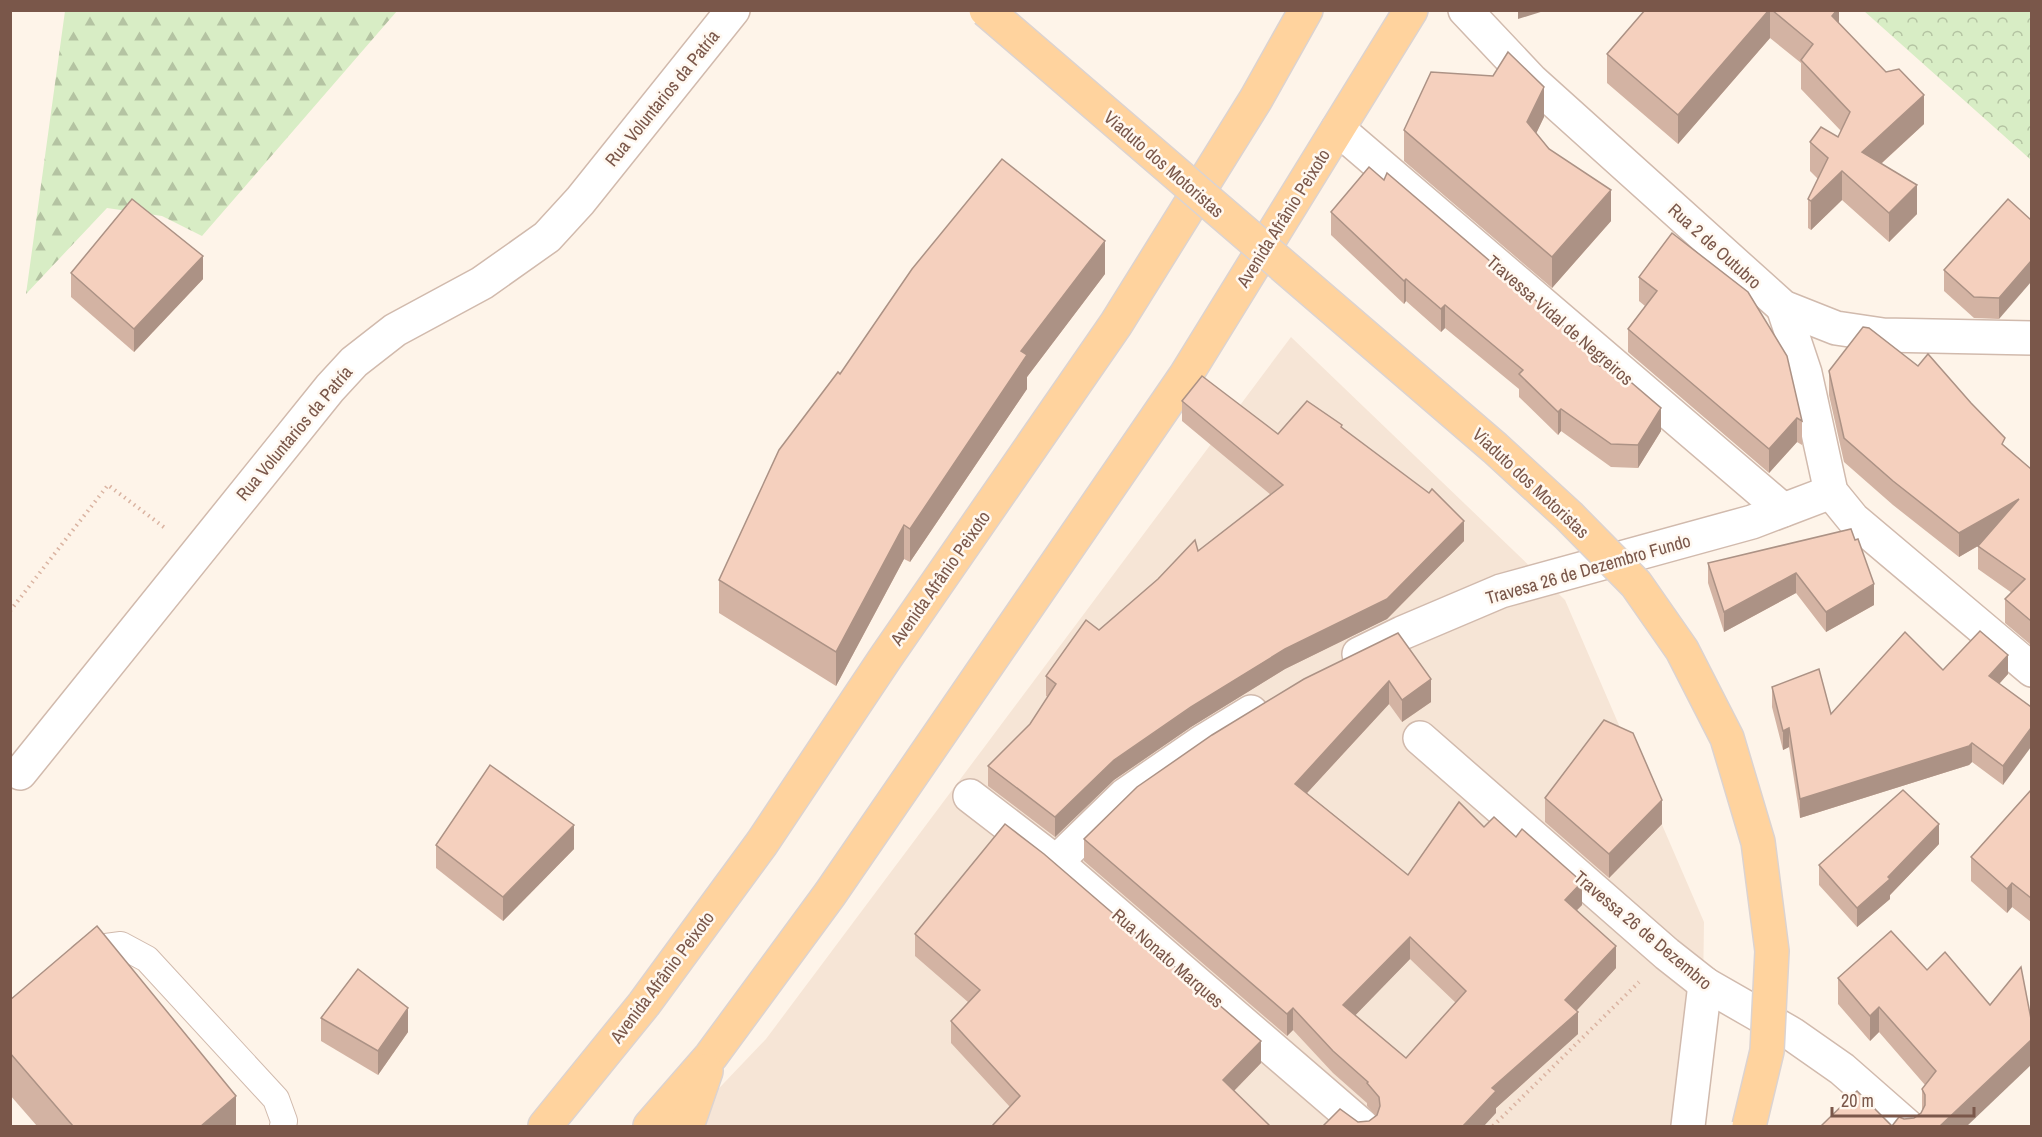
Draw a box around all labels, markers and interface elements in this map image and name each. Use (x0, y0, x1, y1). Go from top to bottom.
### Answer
street label: Rua Voluntarios da Patría (599, 24, 725, 172)
street label: Viaduto dos Motoristas (1099, 105, 1229, 223)
street label: Avenida Afrânio Peixoto (1230, 144, 1336, 293)
street label: Rua 2 de Outubro (1663, 197, 1767, 295)
street label: Travessa Vidal de Negreiros (1481, 249, 1639, 391)
street label: Rua Voluntarios da Patría (230, 360, 358, 506)
street label: Viaduto dos Motoristas (1467, 422, 1595, 544)
street label: Avenida Afrânio Peixoto (884, 506, 996, 651)
street label: Travesa 26 de Dezembro Fundo (1483, 528, 1693, 610)
street label: Travessa 26 de Dezembro (1569, 865, 1717, 995)
street label: Rua Nonato Marques (1107, 903, 1229, 1013)
street label: Avenida Afrânio Peixoto (604, 906, 720, 1049)
scale bar (1832, 1080, 1974, 1118)
text: 20 m (1841, 1088, 1874, 1113)

